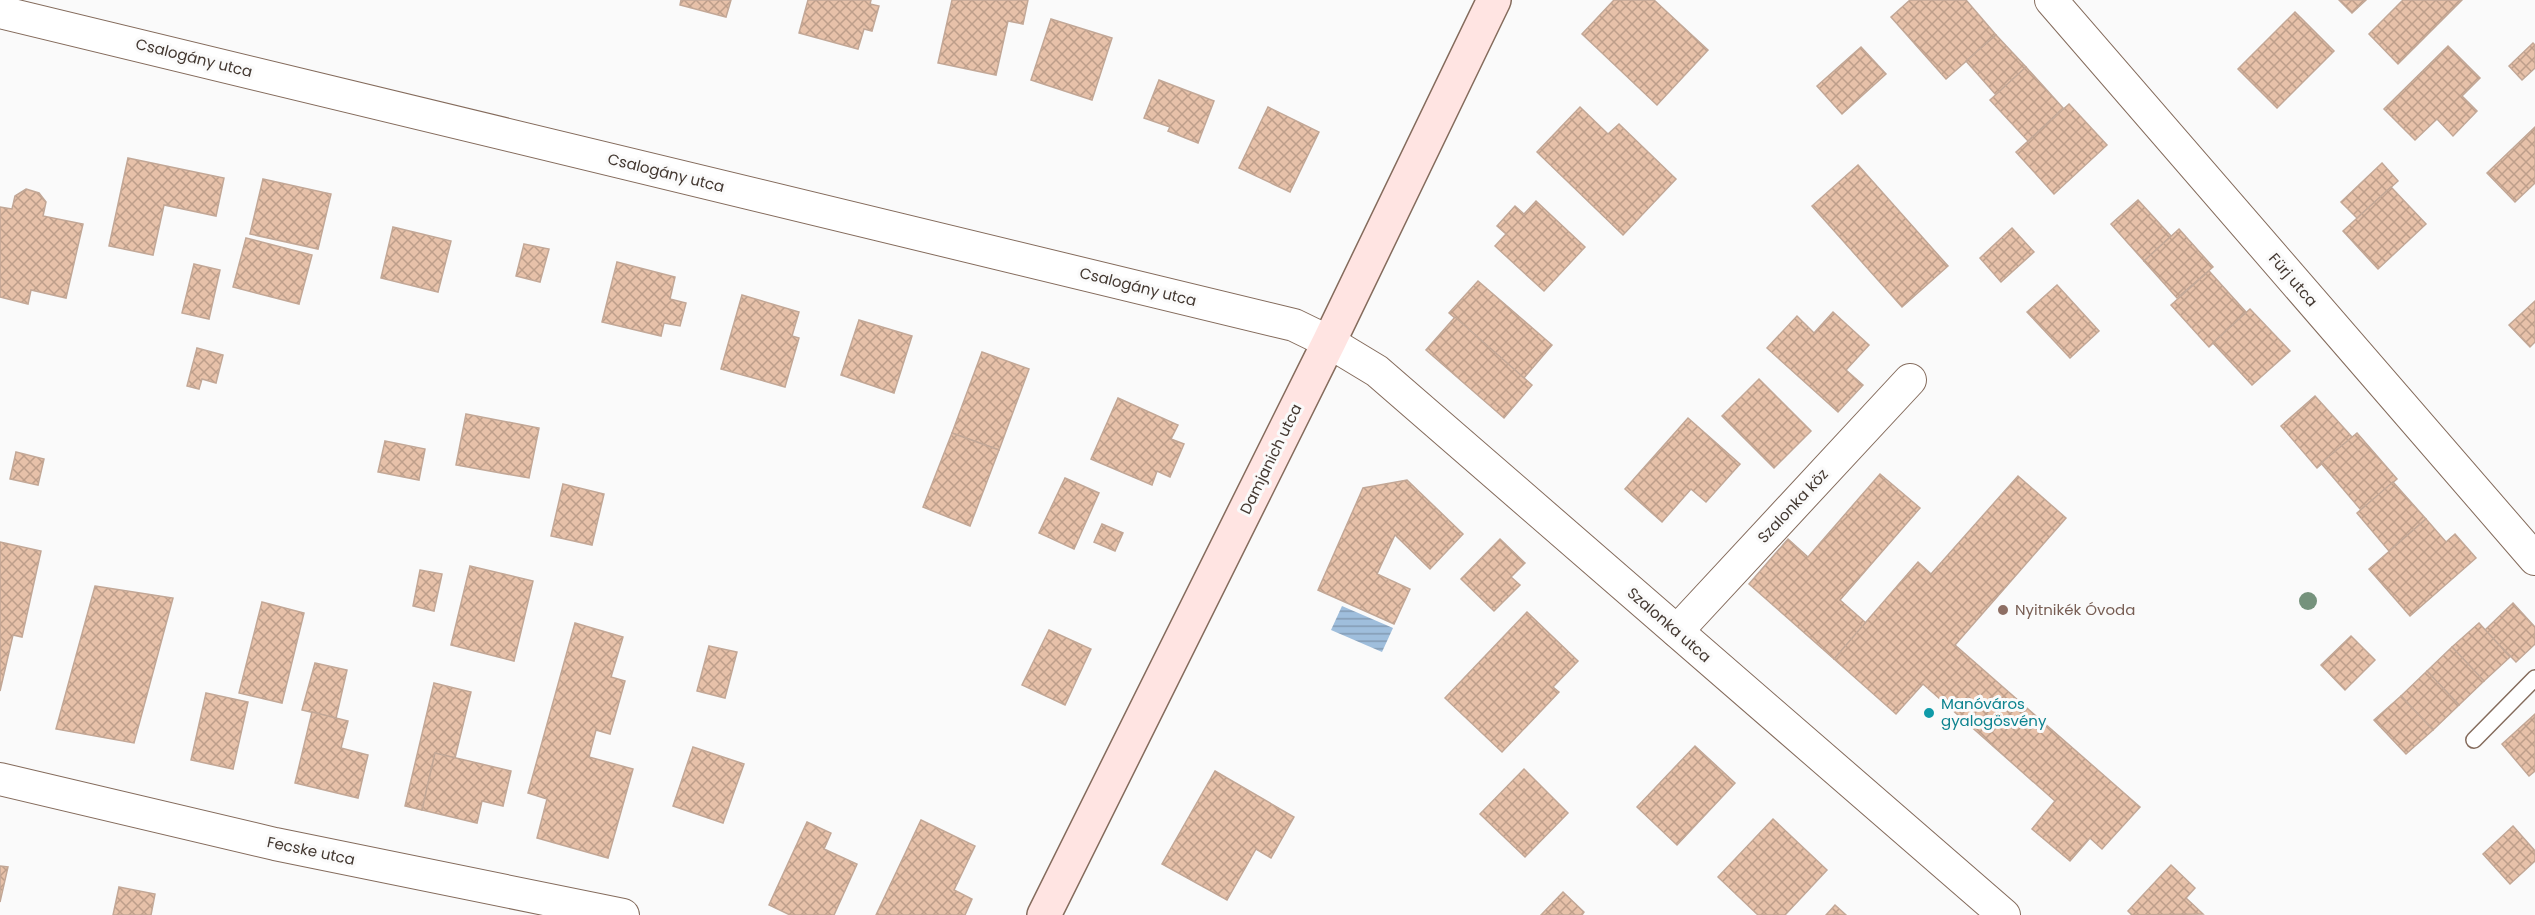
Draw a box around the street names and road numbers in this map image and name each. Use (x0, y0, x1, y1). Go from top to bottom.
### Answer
street label: Csalogány utca (134, 33, 255, 82)
street label: Csalogány utca (606, 148, 727, 197)
street label: Fürj utca (2264, 248, 2323, 311)
street label: Csalogány utca (1078, 262, 1199, 311)
street label: Damjanich utca (1235, 400, 1306, 517)
street label: Szalonka köz (1753, 464, 1833, 547)
street label: Szalonka utca (1623, 582, 1716, 667)
street label: Fecske utca (265, 831, 357, 870)

